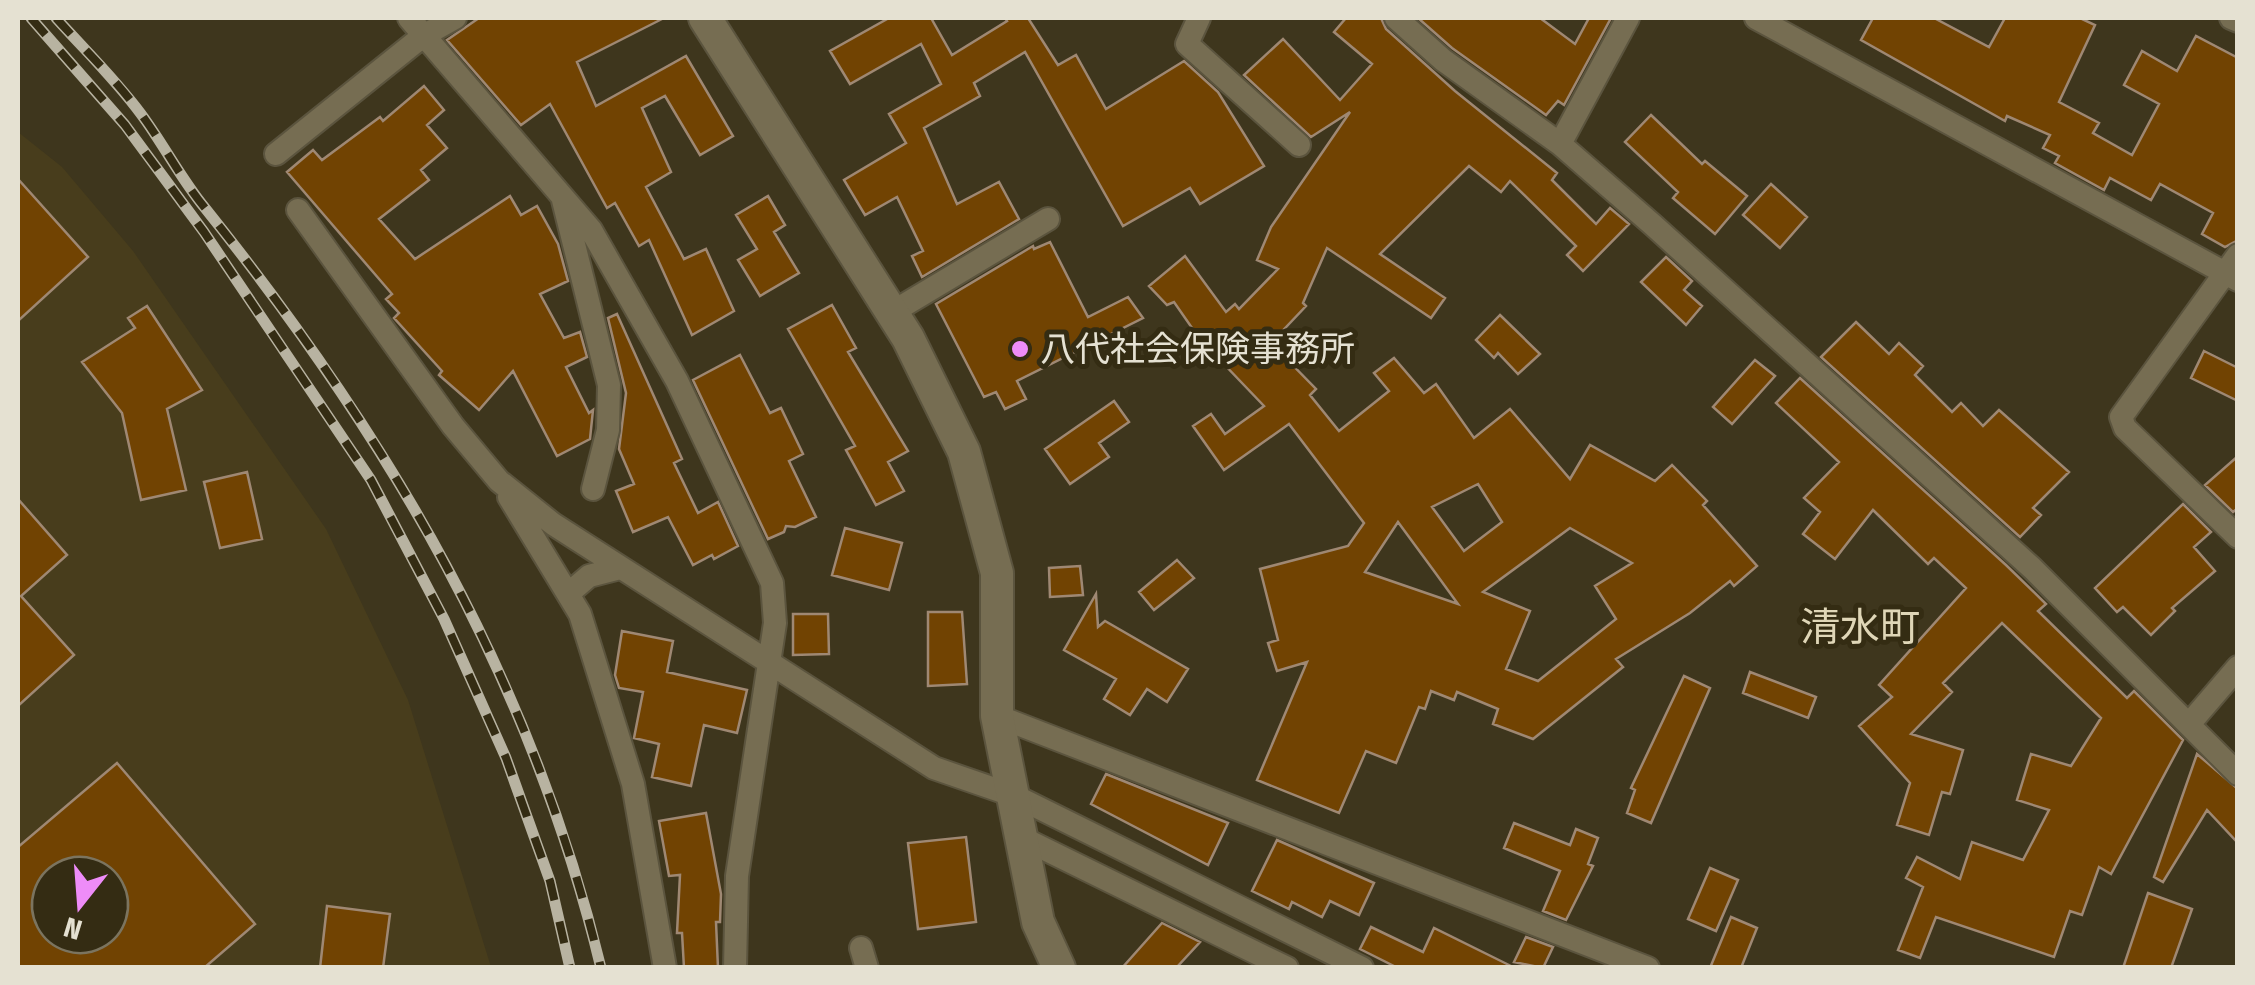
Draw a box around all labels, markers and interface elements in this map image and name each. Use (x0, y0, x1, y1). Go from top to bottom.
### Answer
place label: 八代社会保険事務所 (1040, 328, 1355, 370)
marker: 八代社会保険事務所 (1009, 338, 1031, 360)
district label: 清水町 (1800, 604, 1920, 652)
north arrow (30, 855, 130, 955)
text: N (60, 910, 86, 947)

